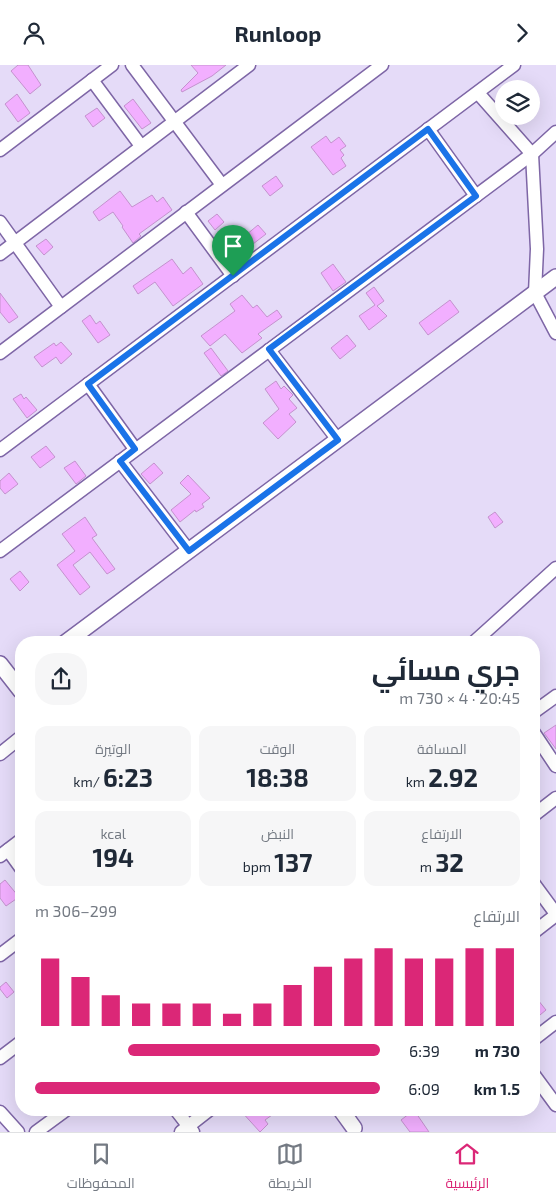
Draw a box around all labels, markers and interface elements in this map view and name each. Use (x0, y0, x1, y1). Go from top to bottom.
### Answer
icon: person (20, 19, 48, 47)
icon: forward (508, 19, 536, 47)
text: Runloop (235, 20, 321, 46)
map controls (495, 80, 540, 125)
button: layers (495, 80, 540, 125)
pin (212, 225, 254, 276)
icon: arrive (219, 232, 247, 260)
text: جري مسائي (372, 652, 520, 686)
button: share (35, 653, 87, 705)
text: 20:45 · 4 × 730 m (399, 688, 520, 707)
text: الوتيرة (95, 740, 131, 757)
text: الوقت (260, 740, 295, 757)
text: المسافة (417, 740, 467, 757)
text: 6:23 (103, 762, 153, 792)
text: 18:38 (246, 762, 309, 792)
text: 2.92 (428, 762, 478, 792)
text: /km (73, 773, 103, 790)
text: km (406, 773, 428, 790)
text: kcal (100, 825, 126, 842)
text: النبض (261, 825, 294, 842)
text: الارتفاع (421, 825, 462, 842)
text: 194 (92, 842, 134, 872)
text: 137 (274, 847, 312, 877)
text: 32 (435, 847, 464, 877)
text: bpm (243, 858, 274, 875)
text: m (420, 858, 435, 875)
text: 299–306 m (35, 901, 117, 920)
text: الارتفاع (473, 906, 520, 925)
text: 6:39 (409, 1041, 440, 1060)
text: 730 m (475, 1041, 520, 1060)
text: 6:09 (408, 1079, 440, 1098)
text: 1.5 km (474, 1079, 520, 1098)
tab: المحفوظات (67, 1140, 135, 1196)
tab: الخريطة (268, 1140, 312, 1196)
tab: الرئيسية (445, 1140, 489, 1196)

